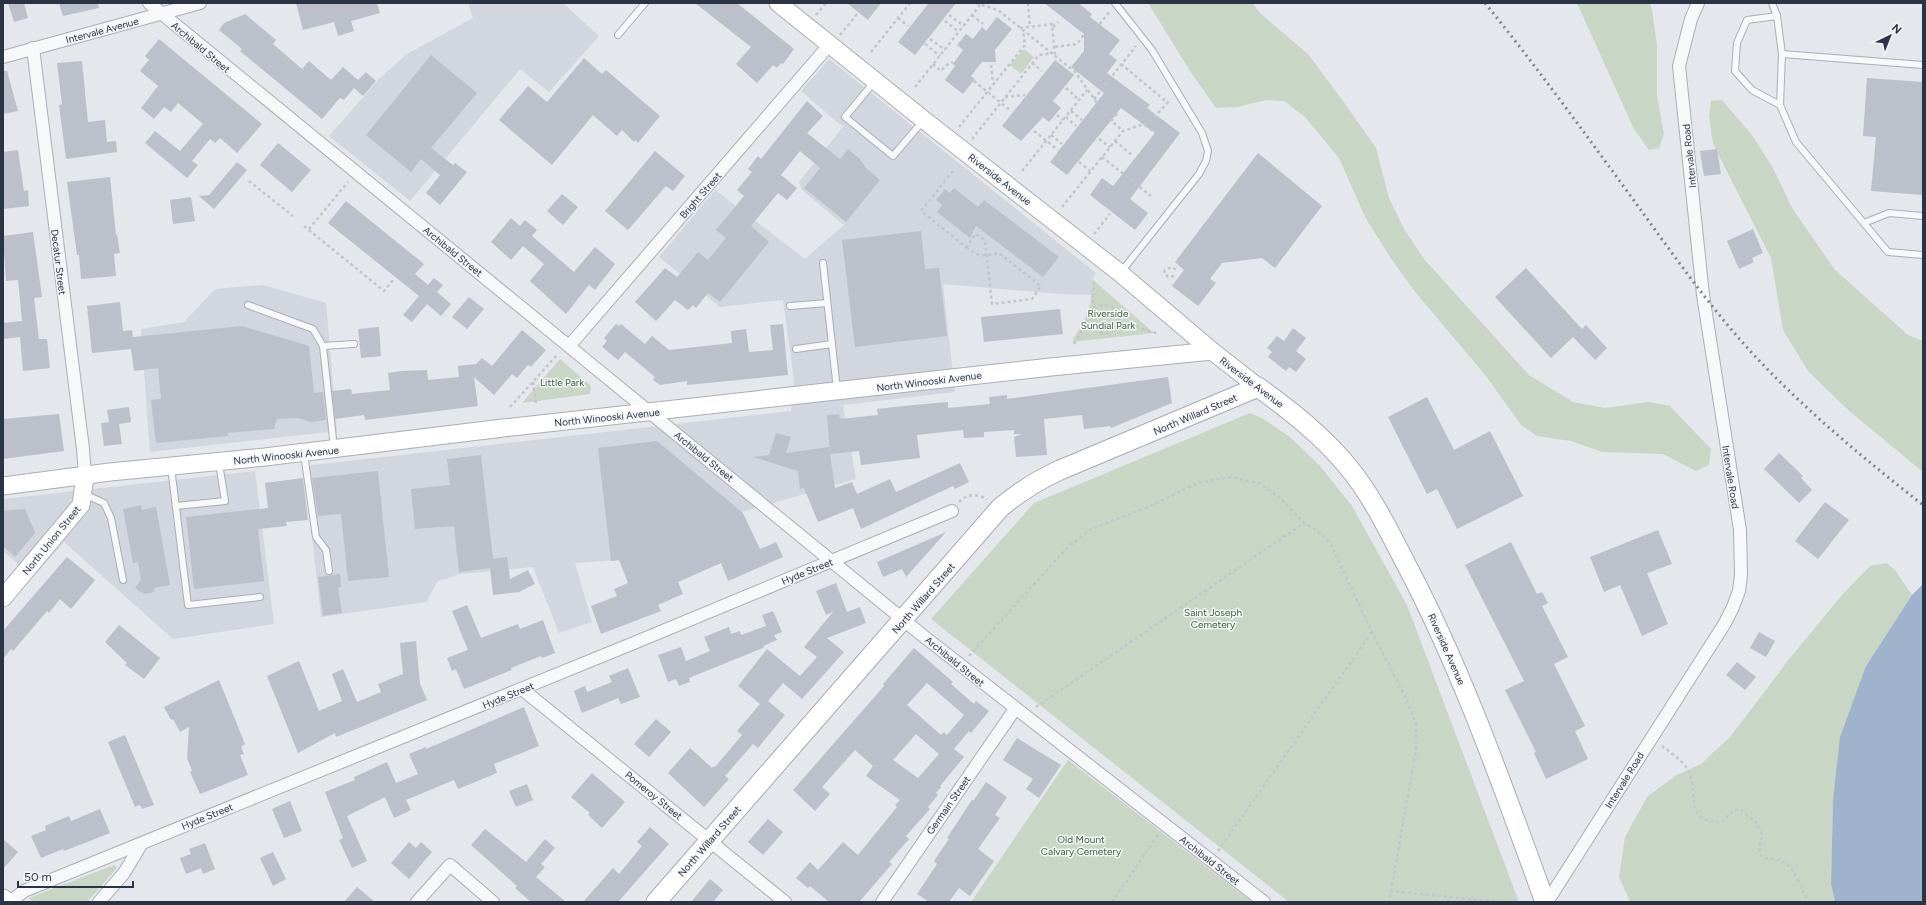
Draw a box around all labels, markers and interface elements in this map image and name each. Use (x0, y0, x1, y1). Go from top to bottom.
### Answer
street label: Intervale Avenue (64, 14, 141, 46)
north arrow (1870, 16, 1910, 56)
street label: Archibald Street (169, 19, 233, 76)
text: N (1889, 21, 1904, 37)
street label: Intervale Road (1680, 123, 1699, 189)
street label: Riverside Avenue (965, 151, 1034, 209)
street label: Bright Street (677, 169, 724, 221)
street label: Archibald Street (420, 223, 485, 280)
street label: Decatur Street (48, 228, 69, 296)
park label: Riverside Sundial Park (1081, 307, 1135, 332)
street label: Riverside Avenue (1217, 354, 1287, 411)
street label: North Winooski Avenue (876, 369, 983, 394)
park label: Little Park (540, 376, 584, 389)
street label: North Willard Street (1151, 391, 1239, 438)
street label: North Winooski Avenue (554, 405, 661, 430)
street label: Archibald Street (671, 428, 736, 485)
street label: North Winooski Avenue (233, 443, 340, 468)
street label: Intervale Road (1719, 444, 1742, 510)
street label: North Union Street (19, 503, 84, 578)
street label: Hyde Street (780, 555, 835, 588)
street label: North Willard Street (889, 560, 958, 637)
park label: Saint Joseph Cemetery (1184, 606, 1242, 631)
street label: Riverside Avenue (1425, 611, 1468, 688)
street label: Archibald Street (922, 633, 987, 690)
street label: Hyde Street (481, 679, 536, 712)
street label: Intervale Road (1602, 749, 1647, 811)
street label: Pomeroy Street (622, 768, 685, 823)
street label: Germain Street (923, 773, 973, 837)
street label: Hyde Street (180, 800, 235, 833)
street label: North Willard Street (675, 803, 744, 880)
park label: Old Mount Calvary Cemetery (1041, 833, 1122, 858)
street label: Archibald Street (1177, 833, 1243, 888)
scale bar (18, 863, 133, 889)
text: 50 m (24, 870, 52, 884)

